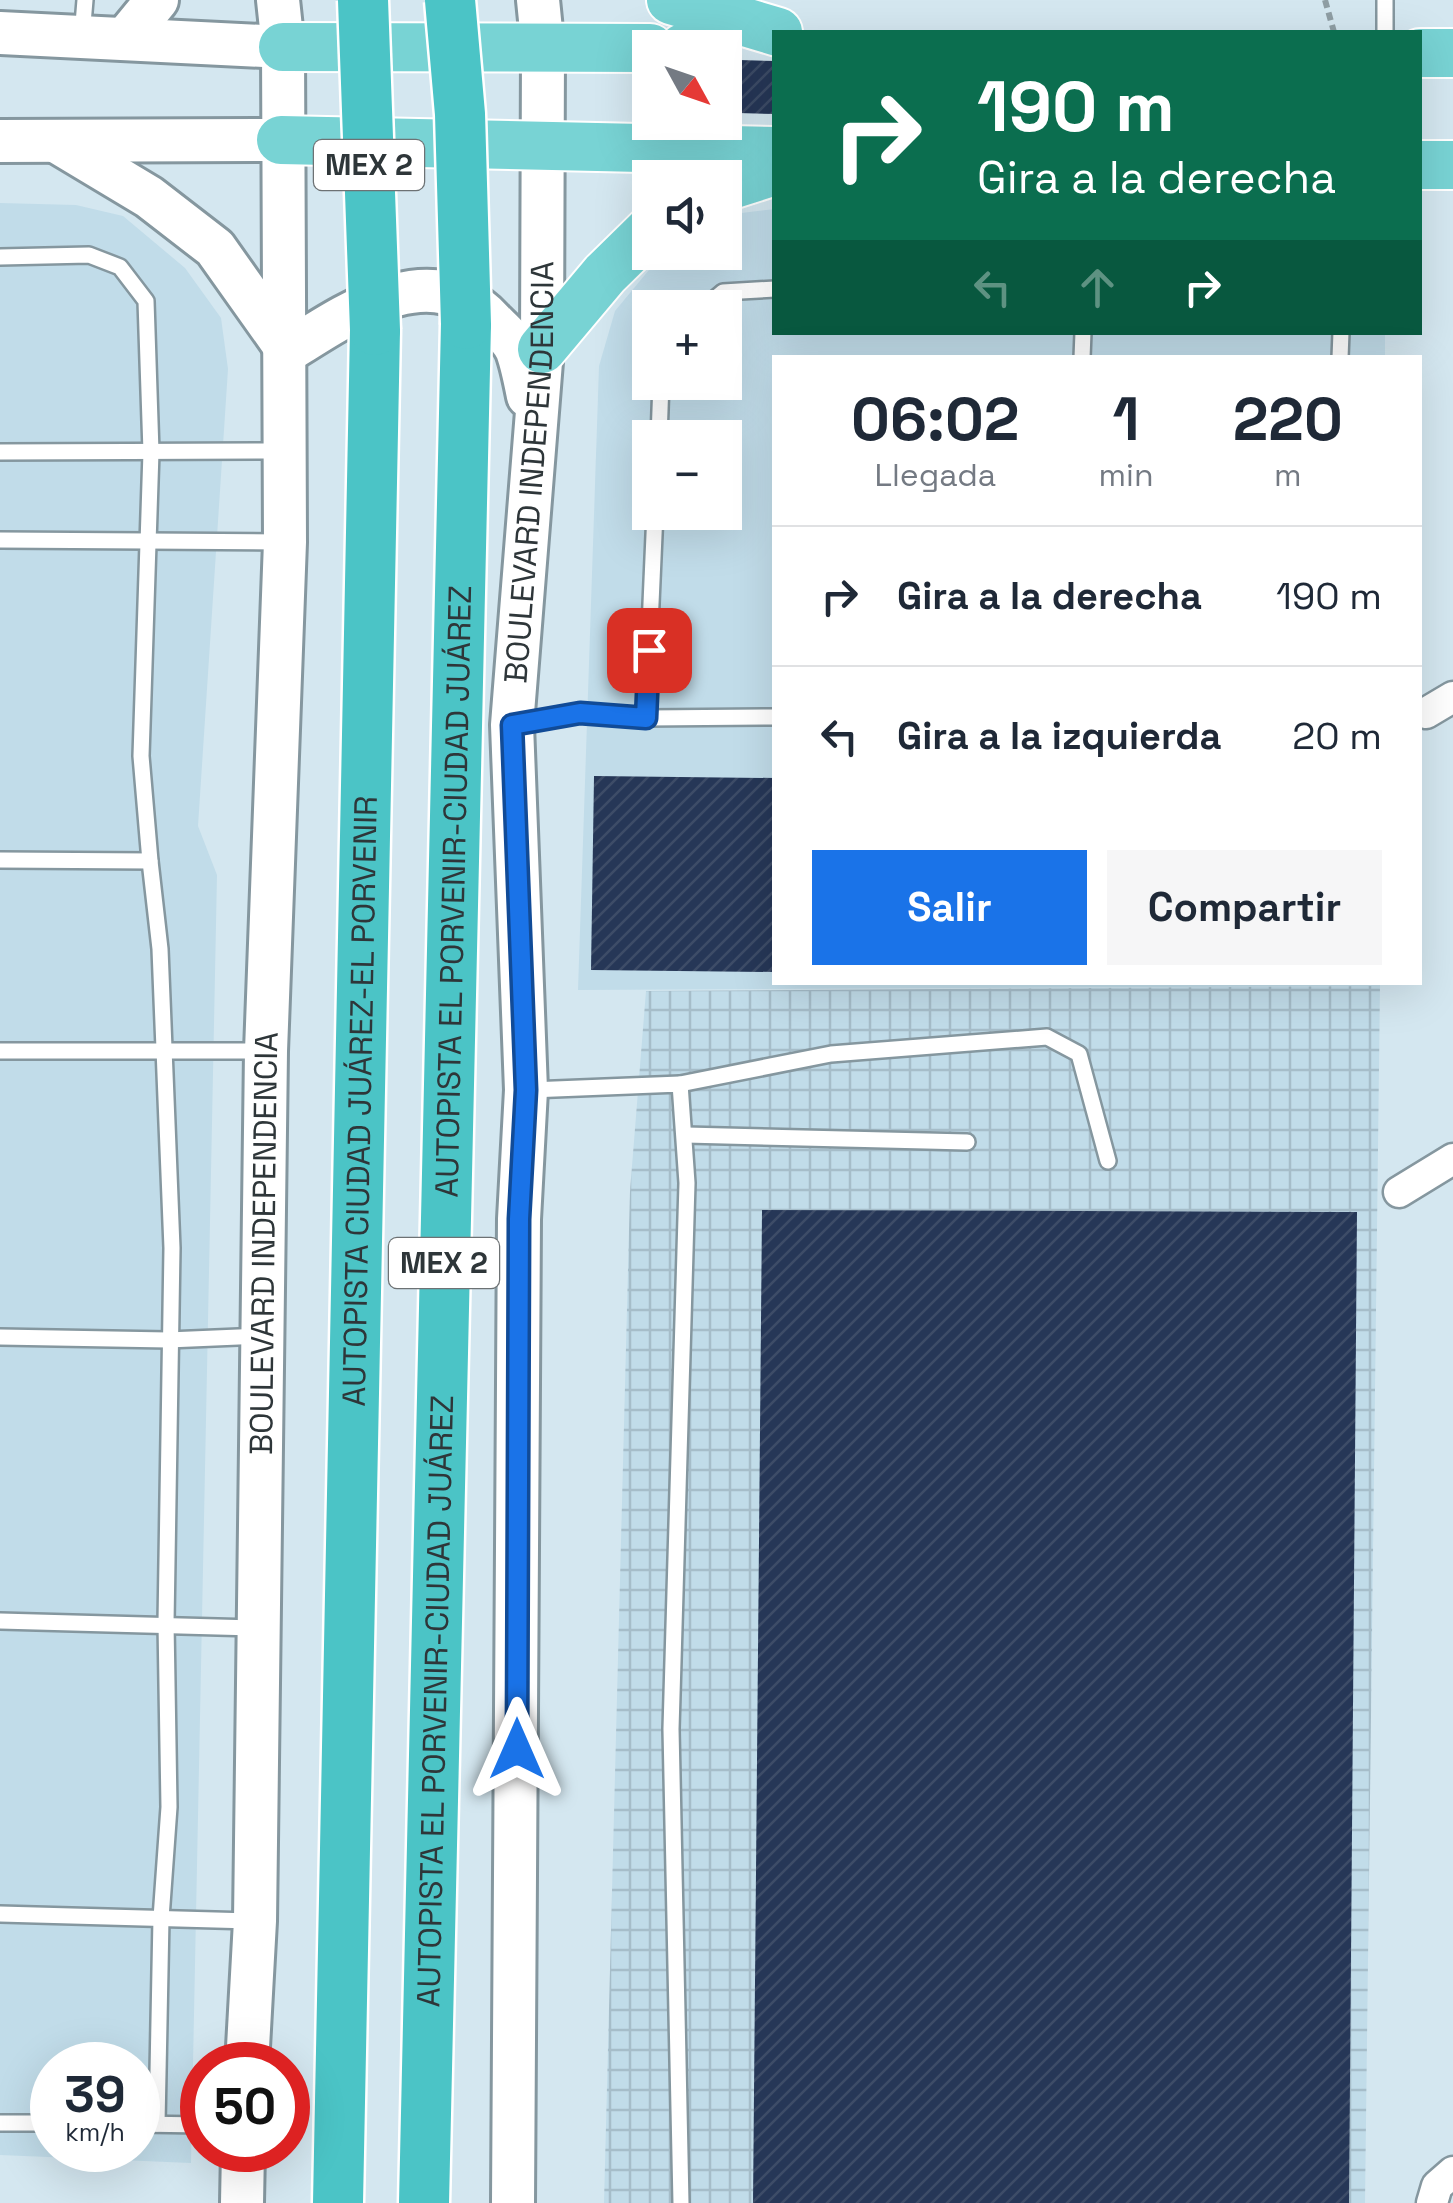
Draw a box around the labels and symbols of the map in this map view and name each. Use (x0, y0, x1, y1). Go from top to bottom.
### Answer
north arrow (632, 30, 742, 140)
road number: MEX 2 (314, 140, 424, 190)
street label: BOULEVARD INDEPENDENCIA (495, 261, 562, 685)
street label: AUTOPISTA EL PORVENIR-CIUDAD JUÁREZ (426, 585, 480, 1198)
pin (607, 608, 692, 693)
street label: AUTOPISTA CIUDAD JUÁREZ-EL PORVENIR (334, 795, 386, 1407)
street label: BOULEVARD INDEPENDENCIA (241, 1031, 287, 1455)
road number: MEX 2 (389, 1238, 499, 1288)
street label: AUTOPISTA EL PORVENIR-CIUDAD JUÁREZ (408, 1395, 462, 2008)
position arrow (465, 1697, 569, 1801)
speed limit sign: 50 (180, 2042, 310, 2172)

